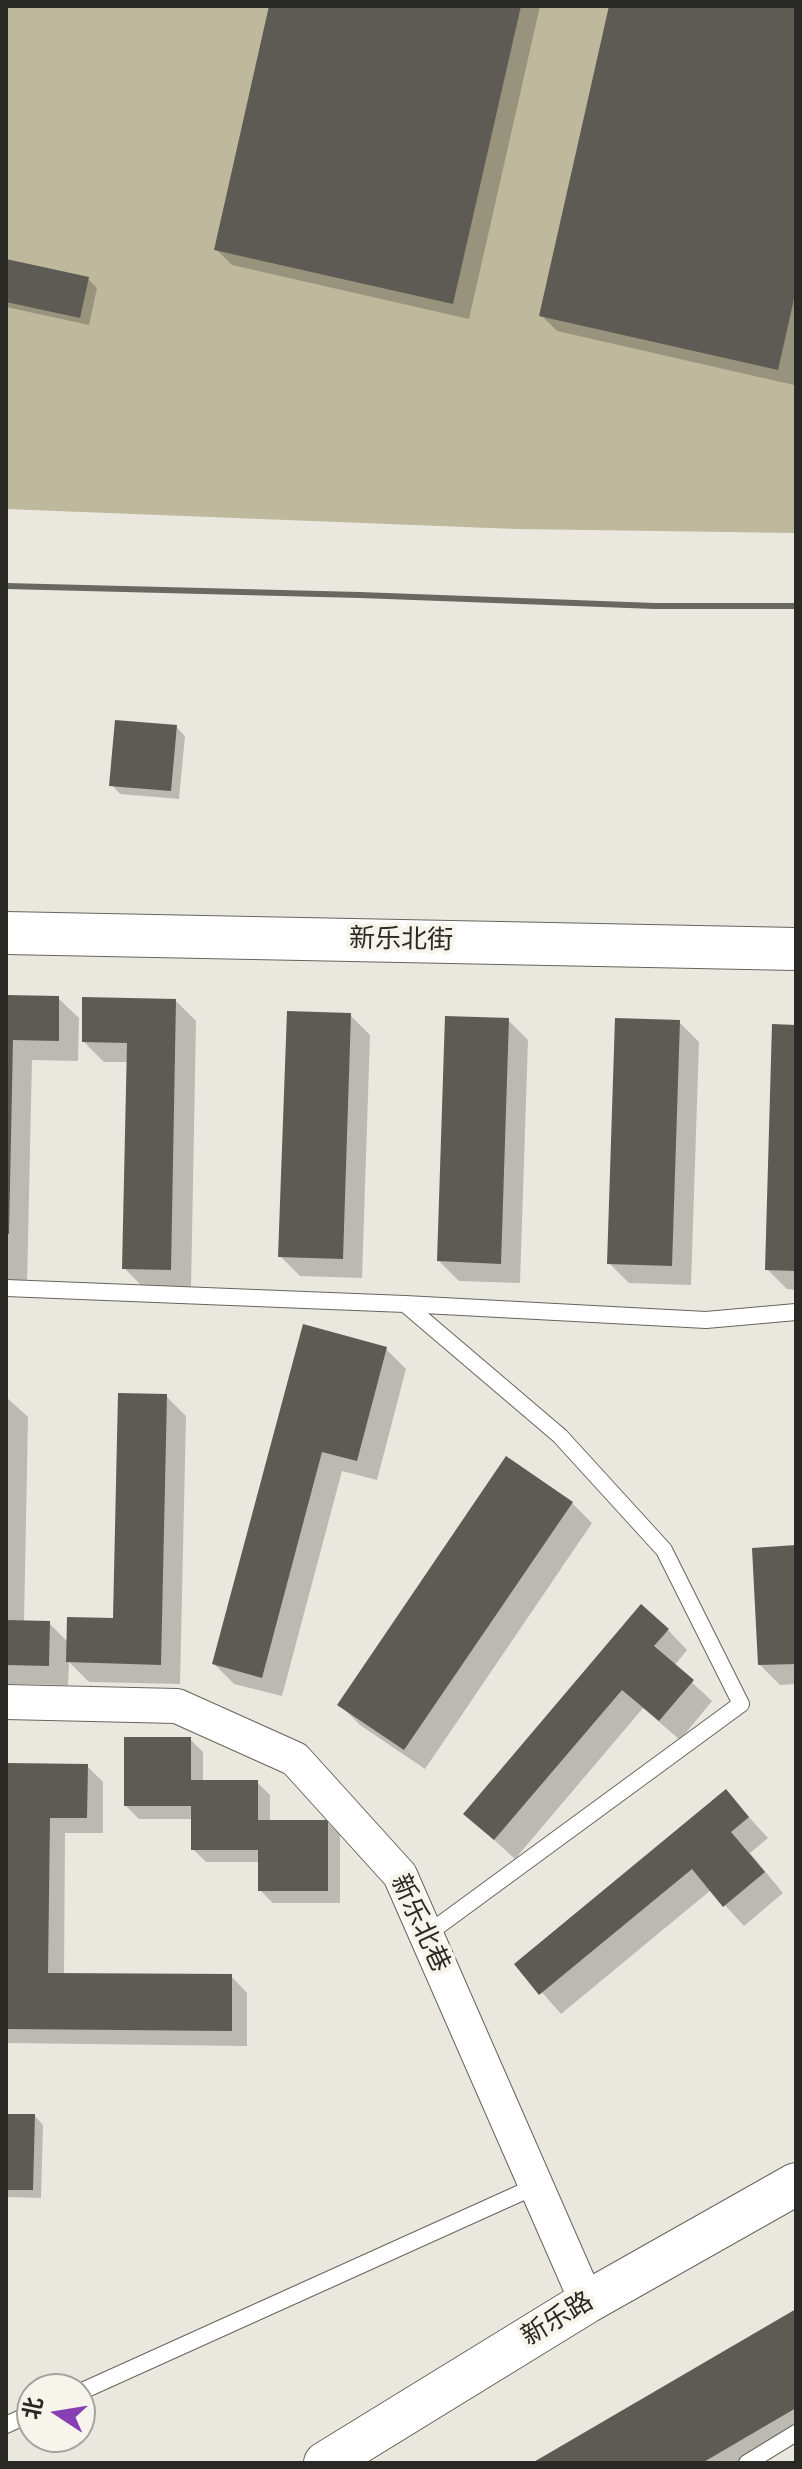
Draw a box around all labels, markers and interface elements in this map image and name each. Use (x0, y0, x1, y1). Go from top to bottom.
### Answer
street label: 新乐北街 (349, 924, 453, 958)
street label: 新乐北巷 (383, 1870, 455, 1978)
street label: 新乐路 (517, 2287, 599, 2353)
north arrow (16, 2373, 96, 2453)
text: 北 (18, 2395, 49, 2422)

